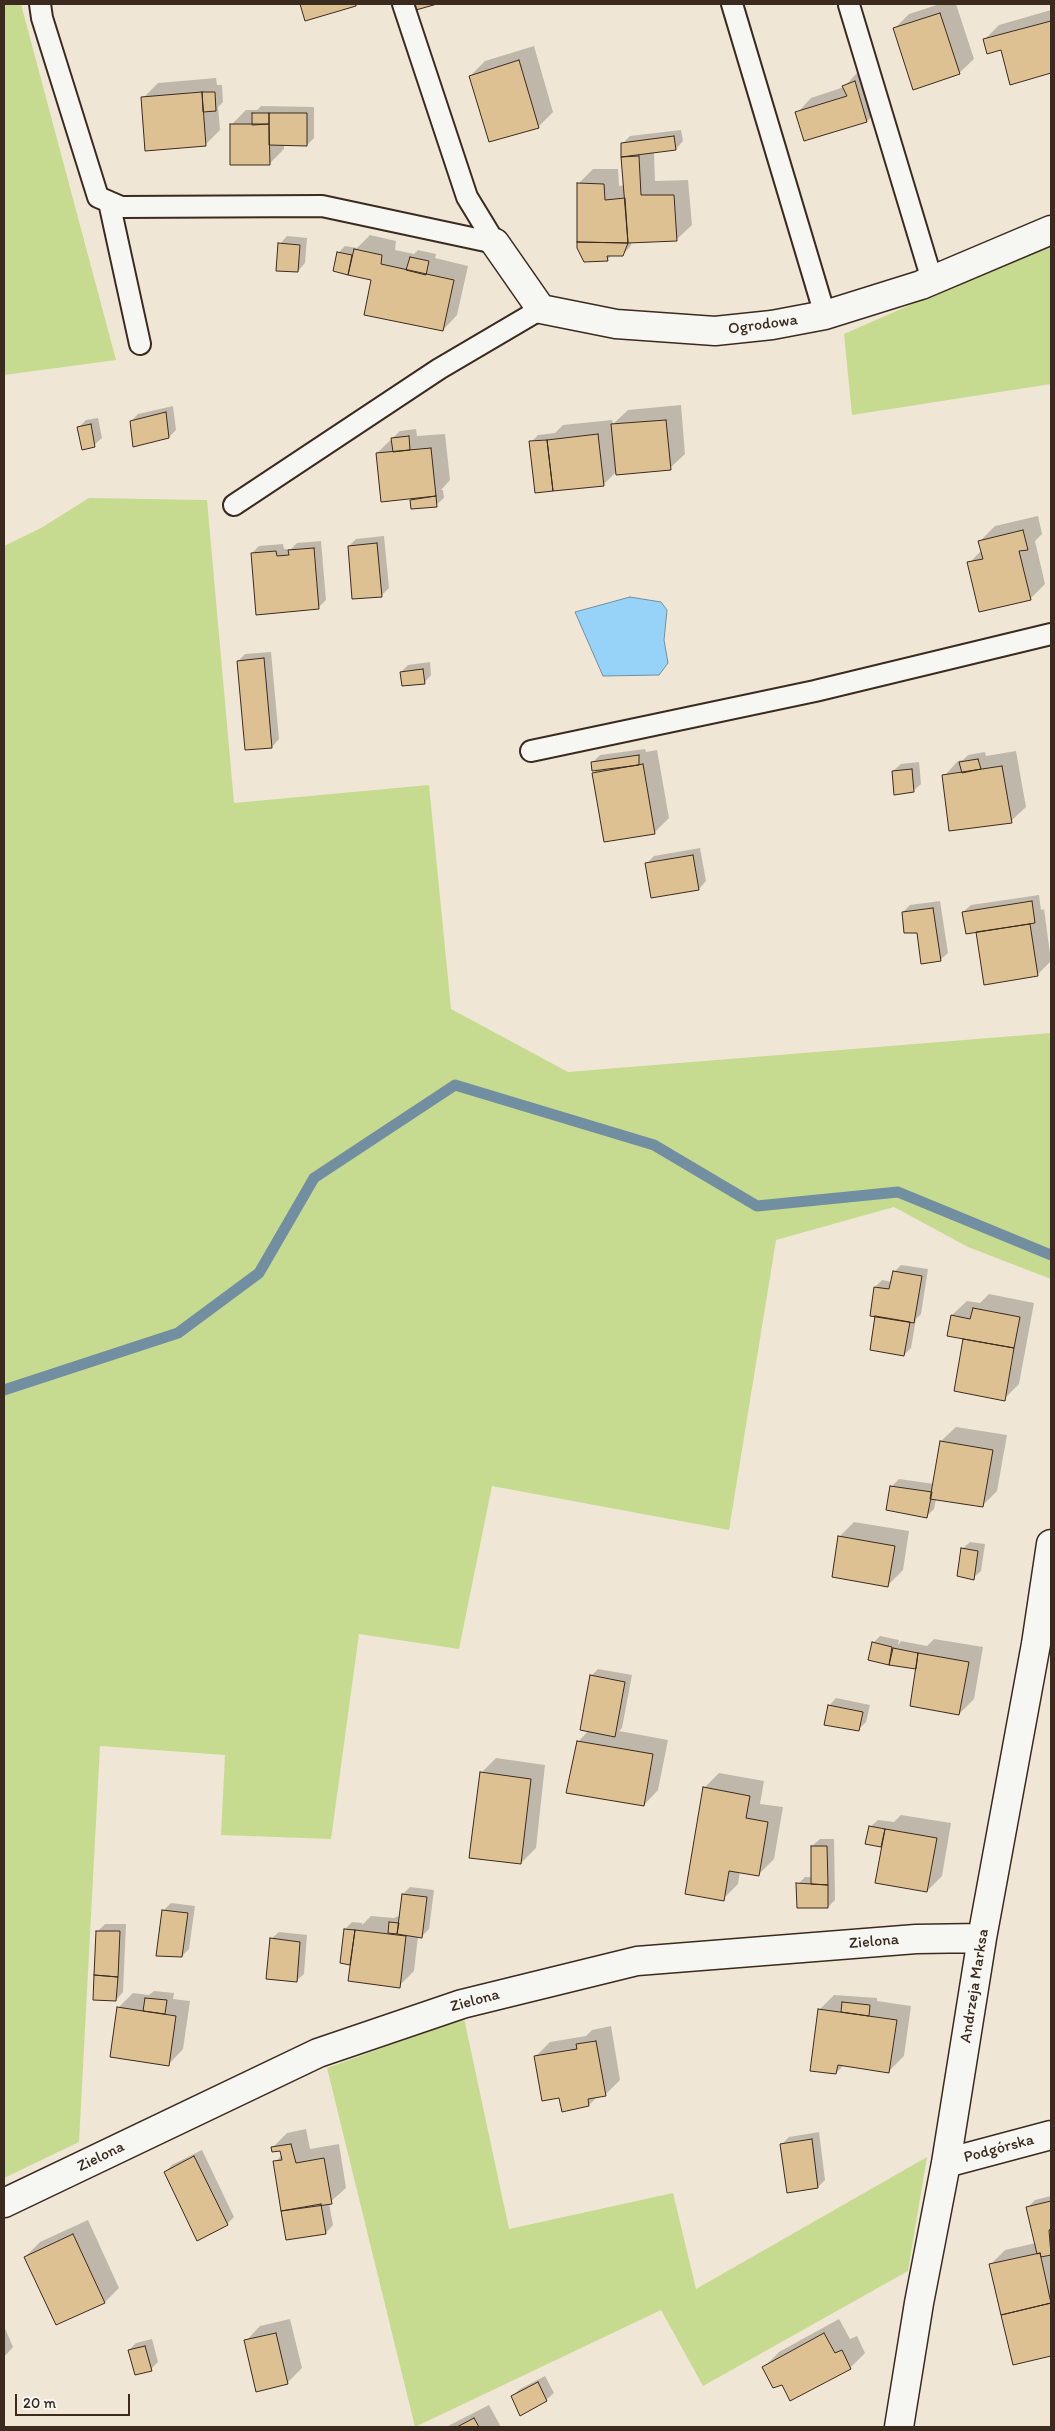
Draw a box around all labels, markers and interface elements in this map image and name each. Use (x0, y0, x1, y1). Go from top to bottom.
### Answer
street label: Ogrodowa (727, 311, 799, 339)
street label: Andrzeja Marksa (957, 1928, 993, 2044)
street label: Zielona (848, 1930, 900, 1954)
street label: Zielona (448, 1985, 502, 2017)
street label: Podgórska (962, 2130, 1036, 2168)
street label: Zielona (74, 2137, 128, 2177)
scale bar (18, 2384, 132, 2416)
text: 20 m (23, 2394, 56, 2412)

